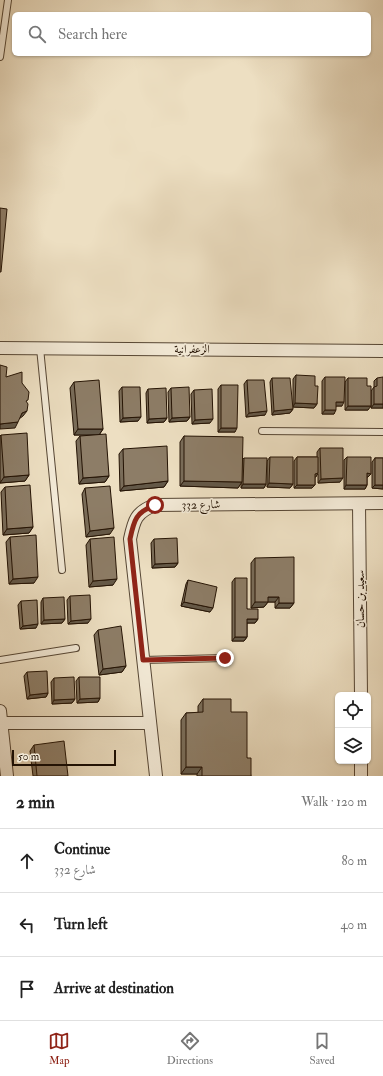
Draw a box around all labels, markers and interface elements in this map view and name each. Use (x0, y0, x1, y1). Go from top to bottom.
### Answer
search box (12, 12, 371, 56)
icon: search (26, 23, 48, 45)
text: Search here (58, 25, 127, 44)
street label: الزعفرانية (174, 342, 210, 357)
route start (146, 496, 164, 514)
street label: شارع 332 (182, 497, 221, 516)
street label: سعيد بن حسان (353, 570, 368, 628)
route end (216, 649, 234, 667)
map controls (335, 692, 371, 764)
button: locate (335, 692, 371, 728)
button: layers (335, 728, 371, 764)
scale bar (12, 748, 116, 767)
text: 50 m (18, 750, 39, 763)
text: 2 min (16, 792, 55, 813)
text: Walk · 120 m (301, 794, 367, 810)
text: Continue (54, 840, 110, 859)
icon: ahead (16, 850, 38, 872)
text: 80 m (341, 853, 367, 869)
text: شارع 332 (54, 862, 96, 878)
icon: left (16, 914, 38, 936)
text: Turn left (54, 915, 108, 934)
text: 40 m (341, 917, 367, 933)
icon: arrive (16, 978, 38, 1000)
text: Arrive at destination (54, 979, 174, 998)
tab: Map (48, 1030, 70, 1067)
tab: Directions (167, 1030, 213, 1067)
tab: Saved (310, 1030, 335, 1067)

